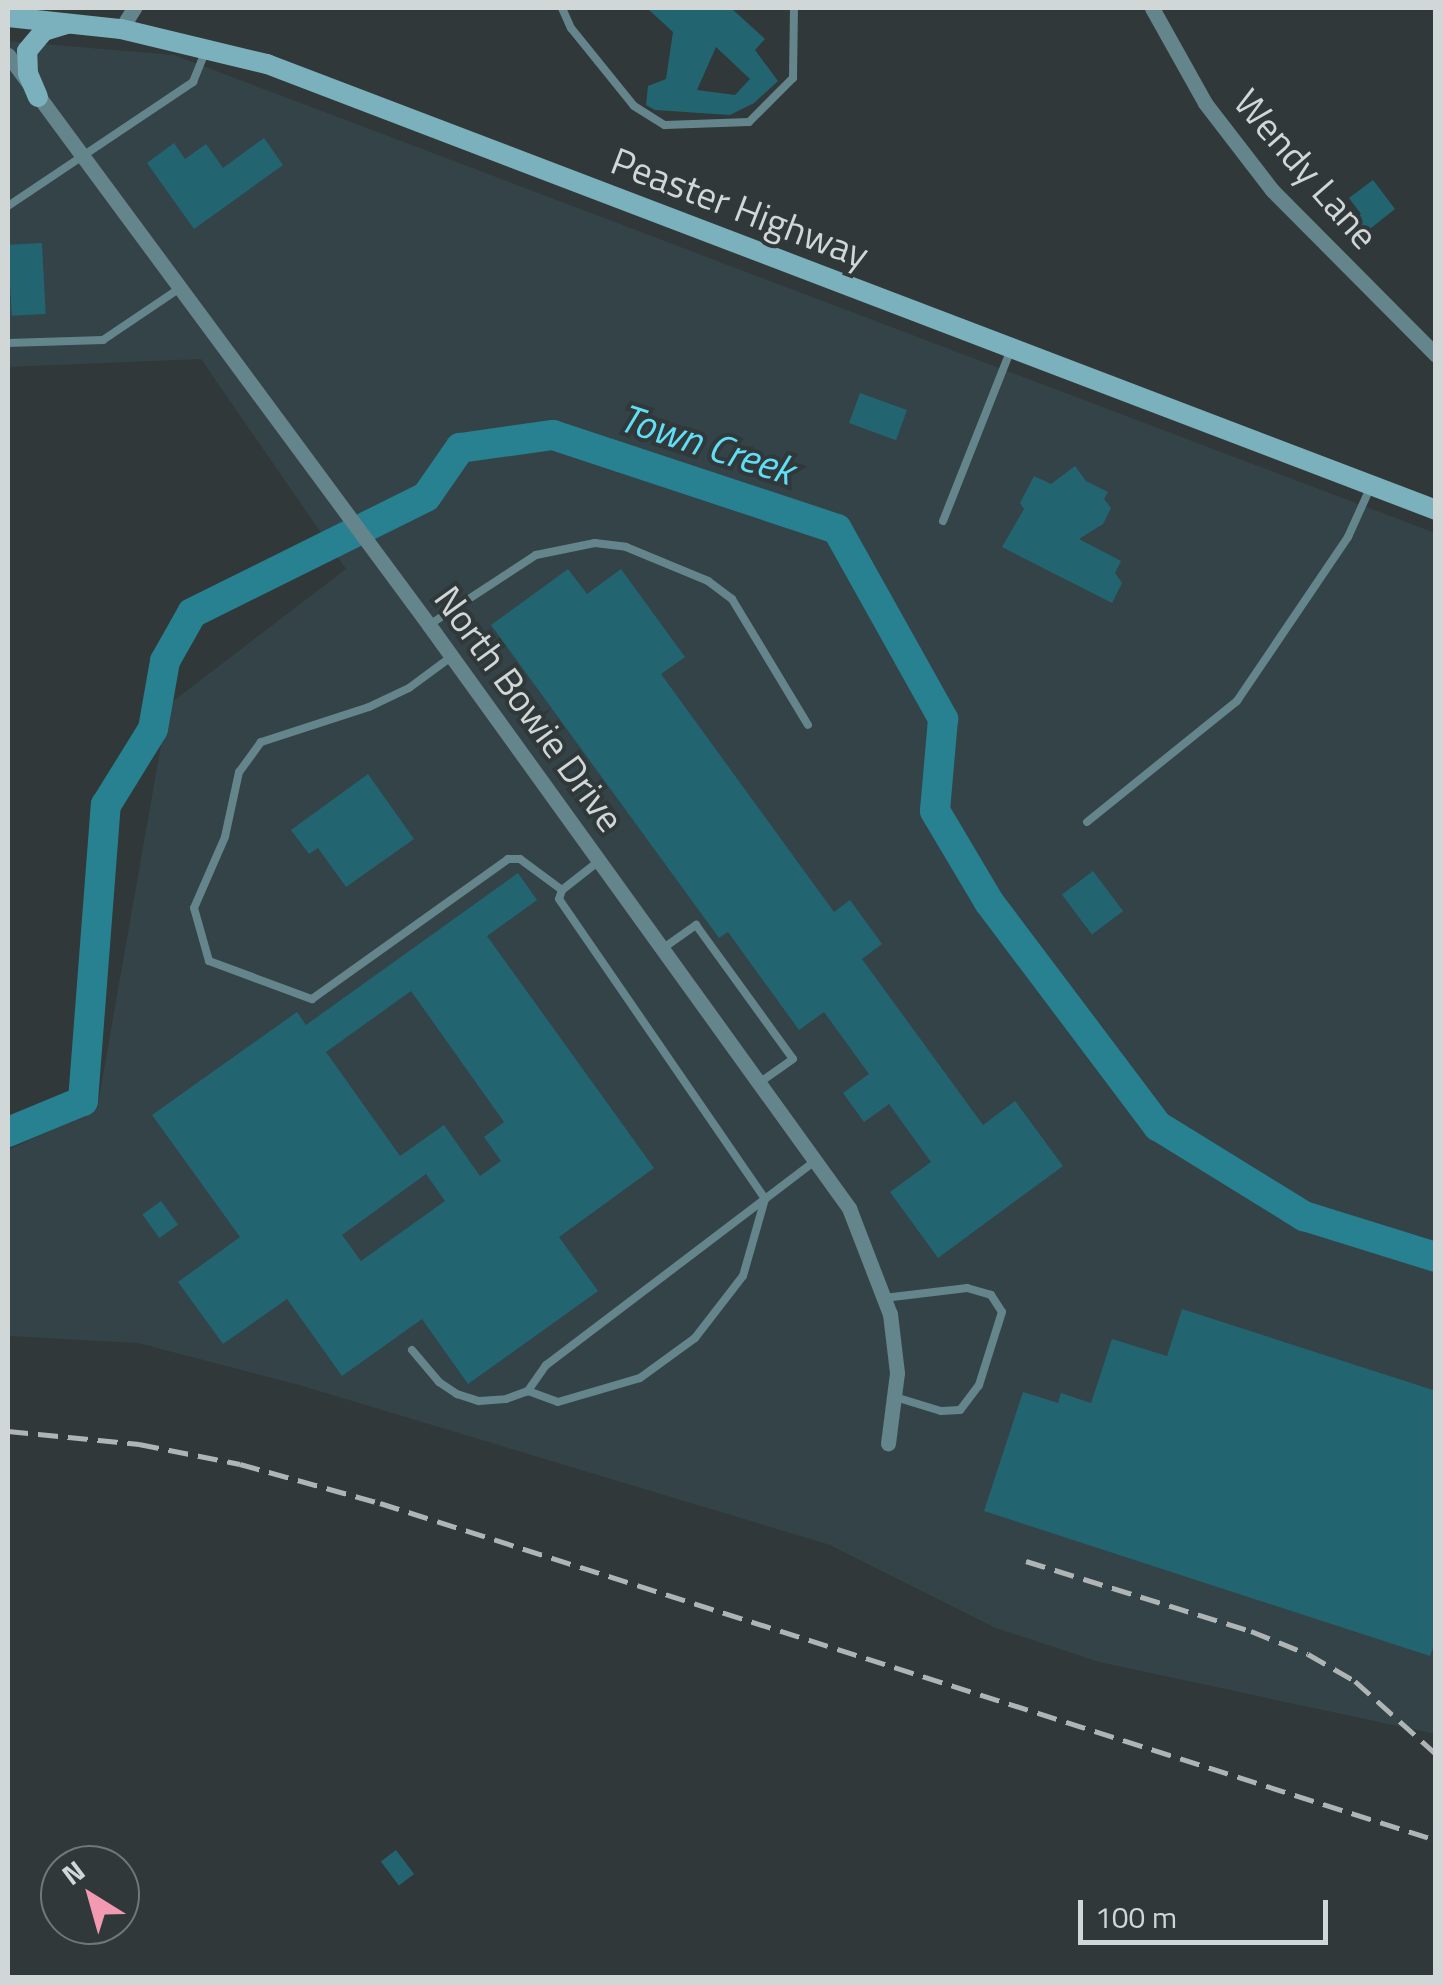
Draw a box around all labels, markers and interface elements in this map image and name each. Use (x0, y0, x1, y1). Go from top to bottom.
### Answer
street label: Wendy Lane (1224, 80, 1388, 258)
street label: Peaster Highway (605, 138, 875, 278)
water label: Town Creek (614, 393, 800, 495)
street label: North Bowie Drive (425, 577, 633, 841)
north arrow (40, 1845, 140, 1945)
text: N (52, 1849, 94, 1895)
scale bar (1083, 1880, 1333, 1942)
text: 100 m (1095, 1894, 1177, 1940)

